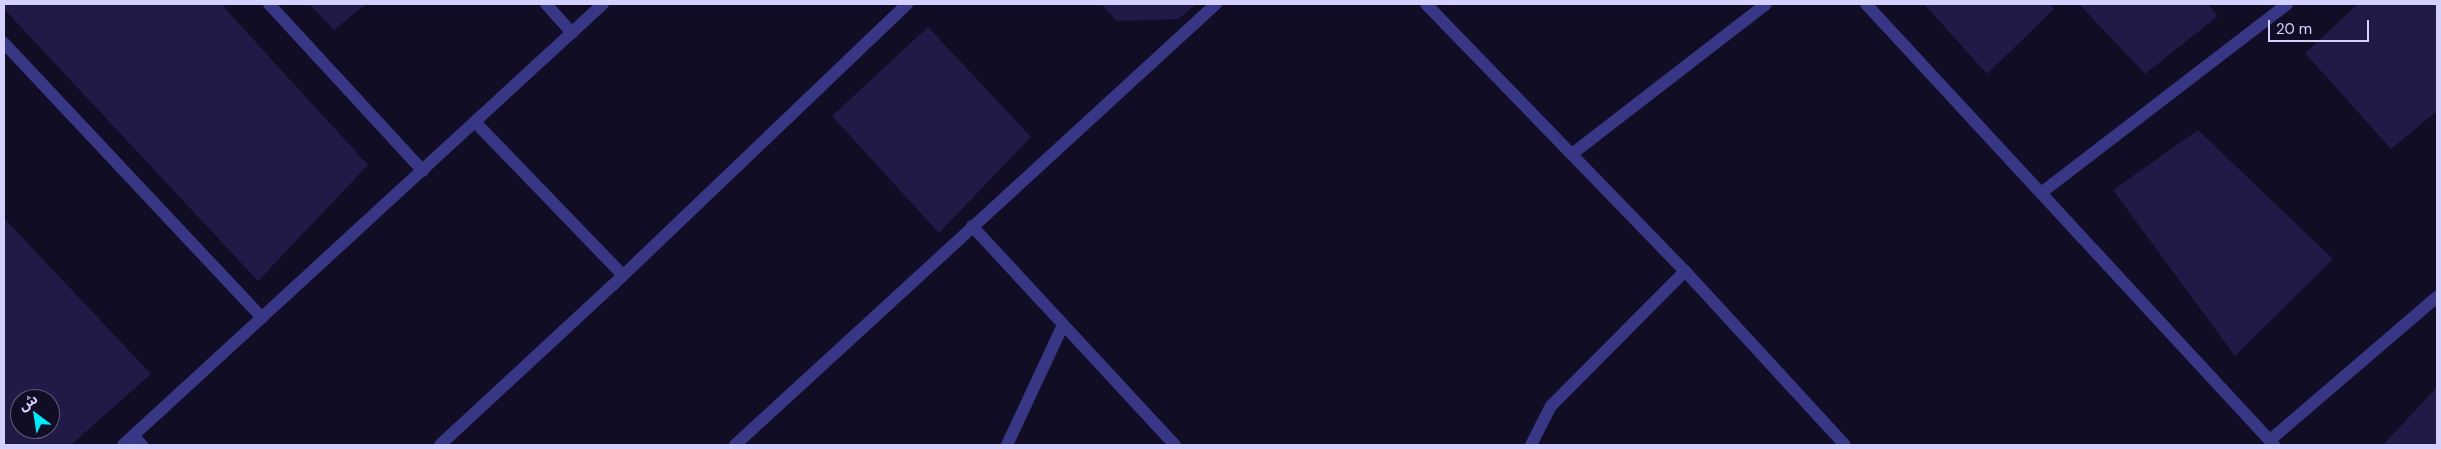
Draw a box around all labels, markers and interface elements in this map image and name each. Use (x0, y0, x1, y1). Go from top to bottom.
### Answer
scale bar (2271, 10, 2372, 42)
text: 20 m (2276, 19, 2312, 39)
north arrow (10, 389, 60, 439)
text: ش (15, 389, 41, 415)

